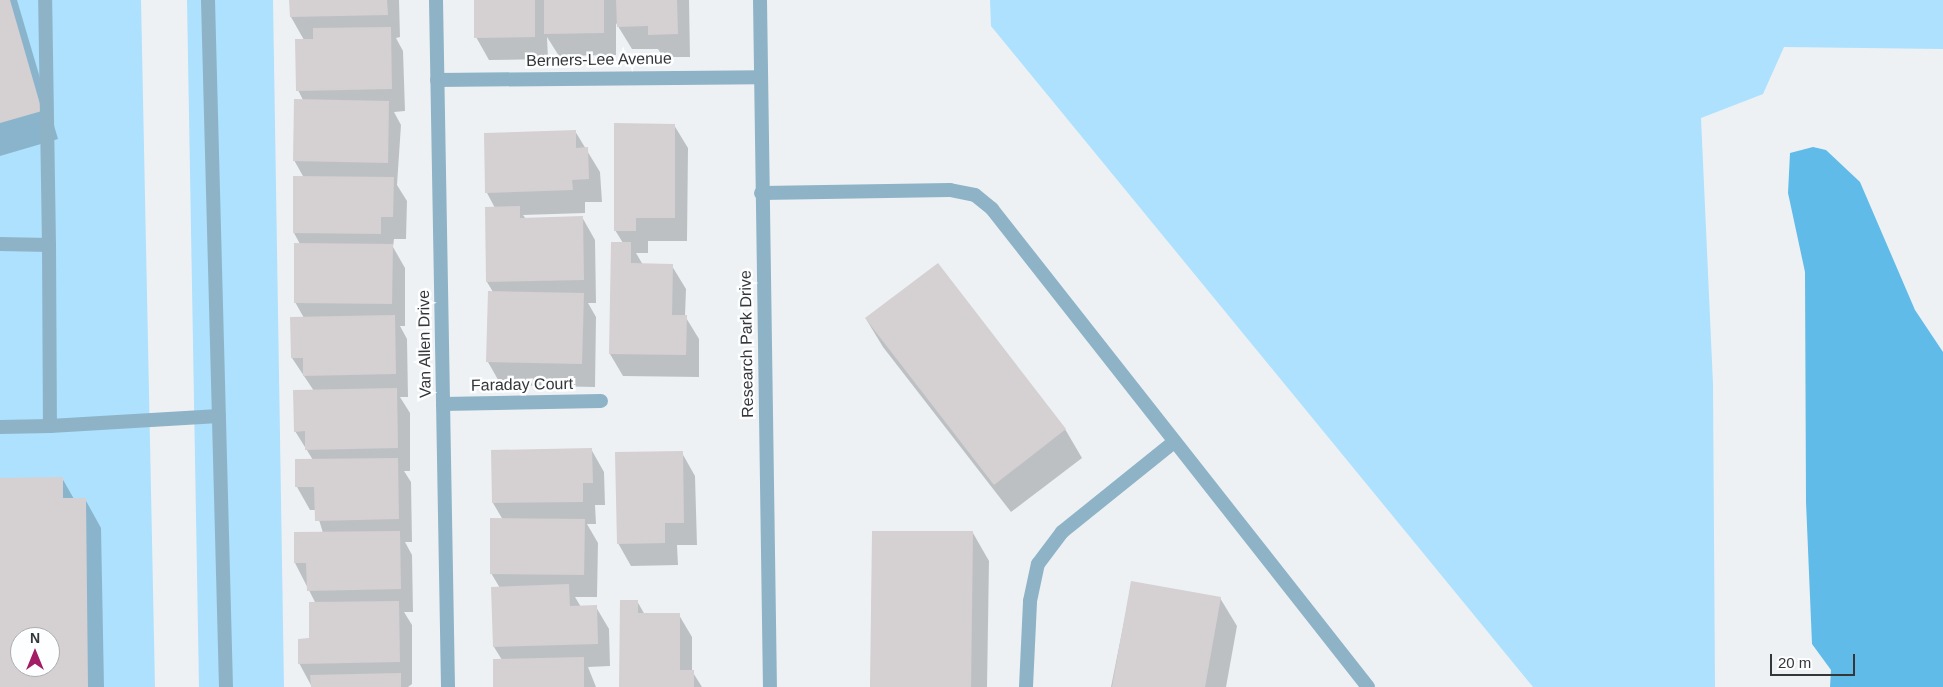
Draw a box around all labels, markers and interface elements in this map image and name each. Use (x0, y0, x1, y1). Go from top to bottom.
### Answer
street label: Berners-Lee Avenue (526, 49, 672, 71)
street label: Research Park Drive (736, 270, 758, 418)
street label: Van Allen Drive (414, 289, 436, 399)
street label: Faraday Court (471, 375, 573, 395)
north arrow (10, 627, 60, 677)
text: N (30, 630, 40, 646)
scale bar (1773, 644, 1858, 676)
text: 20 m (1778, 654, 1811, 671)

